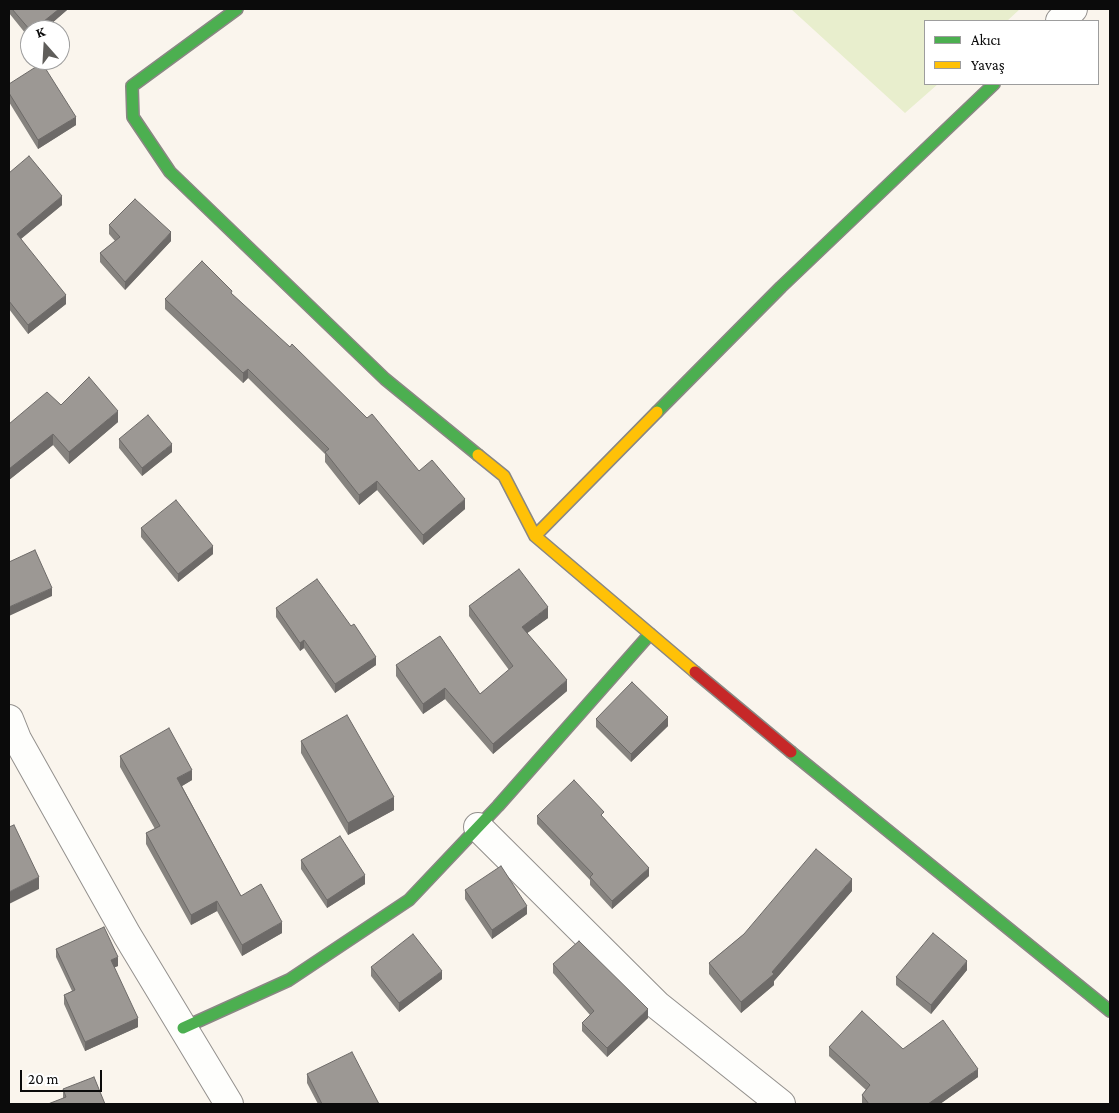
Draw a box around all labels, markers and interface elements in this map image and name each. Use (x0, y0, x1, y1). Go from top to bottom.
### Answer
north arrow (20, 20, 70, 70)
legend (924, 20, 1099, 85)
text: K (34, 23, 47, 41)
text: Akıcı (971, 32, 1001, 48)
text: Yavaş (971, 57, 1005, 73)
scale bar (22, 1060, 105, 1092)
text: 20 m (28, 1071, 59, 1087)

